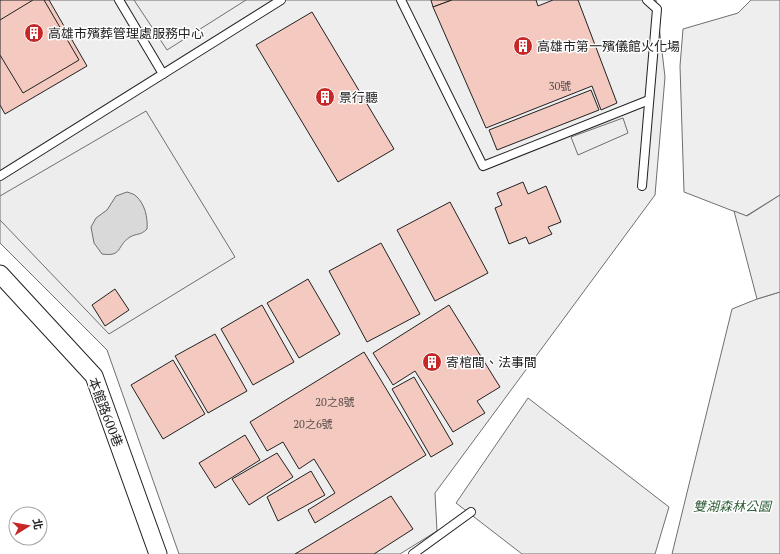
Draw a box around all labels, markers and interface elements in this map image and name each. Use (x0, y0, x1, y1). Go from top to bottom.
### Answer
building icon: 高雄市殯葬管理處服務中心 (23, 22, 45, 44)
place label: 高雄市殯葬管理處服務中心 (48, 24, 204, 42)
building icon: 高雄市第一殯儀館火化場 (512, 35, 534, 57)
place label: 高雄市第一殯儀館火化場 (537, 37, 680, 55)
house number: 30號 (549, 79, 571, 93)
building icon: 景行聽 (314, 86, 336, 108)
place label: 景行聽 (339, 88, 378, 106)
building icon: 寄棺間、法事間 (421, 351, 443, 373)
place label: 寄棺間、法事間 (446, 353, 537, 371)
street label: 本館路600巷 (85, 375, 127, 449)
house number: 20之8號 (315, 395, 355, 409)
house number: 20之6號 (293, 417, 333, 431)
park label: 雙湖森林公園 (693, 497, 773, 515)
north arrow (8, 506, 48, 546)
text: 北 (30, 517, 46, 531)

